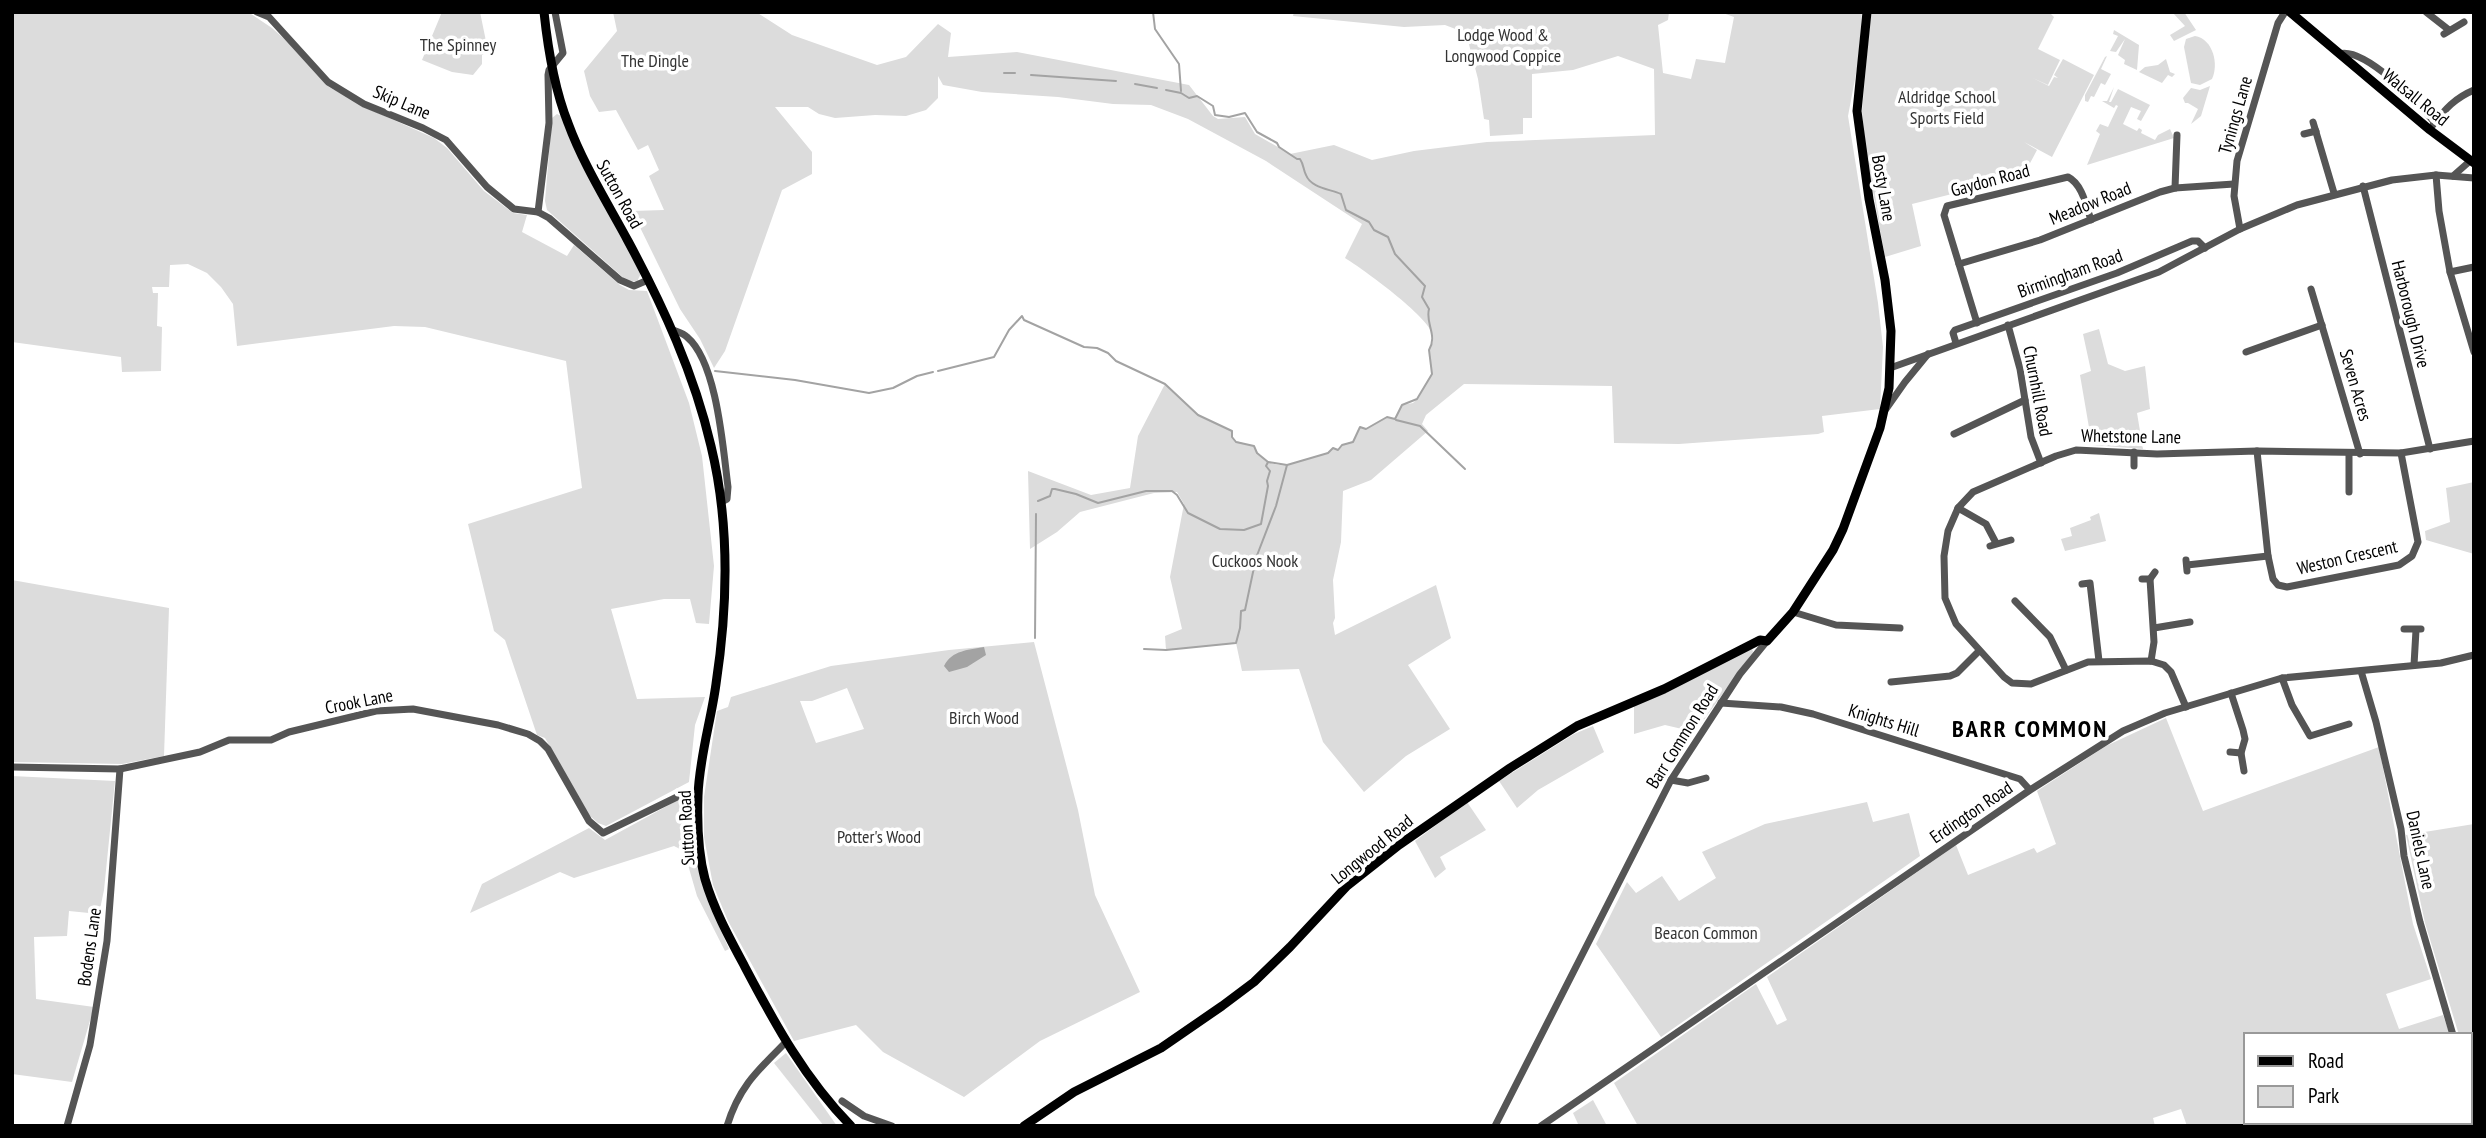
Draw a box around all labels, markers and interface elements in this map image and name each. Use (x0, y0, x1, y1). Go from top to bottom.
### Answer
park label: Lodge Wood & Longwood Coppice (1445, 23, 1561, 67)
park label: The Spinney (420, 33, 496, 56)
park label: The Dingle (621, 49, 689, 72)
street label: Walsall Road (2378, 63, 2454, 131)
street label: Tynings Lane (2213, 73, 2257, 157)
street label: Skip Lane (370, 80, 434, 124)
park label: Aldridge School Sports Field (1898, 85, 1997, 129)
street label: Bosty Lane (1867, 153, 1901, 223)
street label: Sutton Road (592, 155, 648, 233)
street label: Gaydon Road (1948, 158, 2032, 202)
street label: Meadow Road (2046, 176, 2134, 230)
street label: Birmingham Road (2014, 243, 2126, 303)
street label: Harborough Drive (2387, 258, 2435, 370)
street label: Churnhill Road (2018, 344, 2058, 438)
street label: Seven Acres (2335, 346, 2377, 424)
street label: Whetstone Lane (2081, 424, 2181, 448)
street label: Weston Crescent (2295, 534, 2399, 580)
park label: Cuckoos Nook (1212, 549, 1298, 572)
street label: Barr Common Road (1641, 680, 1723, 792)
street label: Crook Lane (323, 683, 395, 719)
street label: Knights Hill (1846, 698, 1923, 742)
park label: Birch Wood (949, 706, 1019, 729)
district label: BARR COMMON (1952, 713, 2108, 744)
street label: Erdington Road (1925, 776, 2017, 848)
street label: Sutton Road (673, 790, 699, 866)
street label: Longwood Road (1327, 809, 1417, 889)
street label: Daniels Lane (2401, 809, 2441, 891)
park label: Potter's Wood (837, 825, 921, 848)
street label: Bodens Lane (72, 906, 106, 988)
park label: Beacon Common (1654, 921, 1758, 944)
legend (2244, 1033, 2472, 1124)
text: Road (2308, 1047, 2344, 1074)
text: Park (2308, 1082, 2339, 1109)

